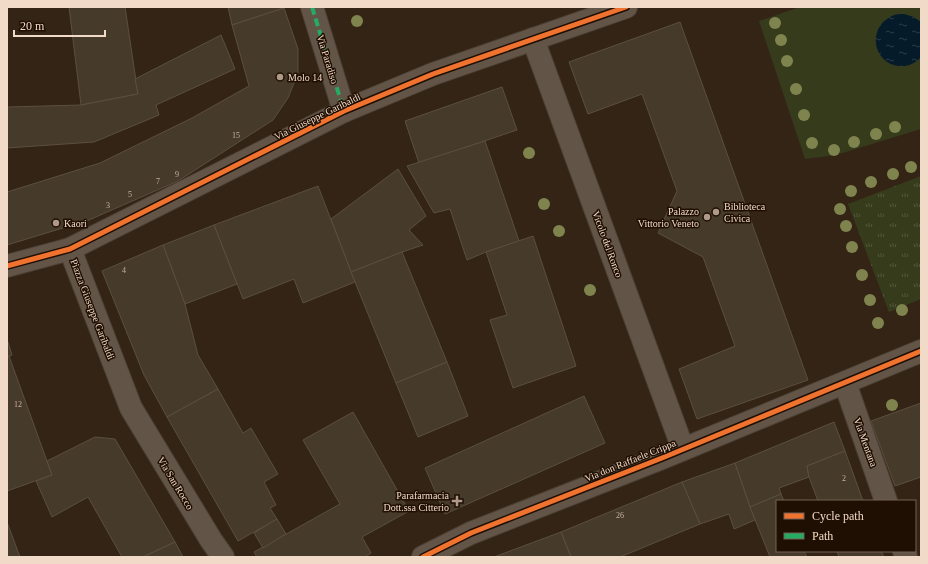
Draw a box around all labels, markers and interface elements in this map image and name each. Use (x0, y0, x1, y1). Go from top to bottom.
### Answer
scale bar (14, 12, 105, 38)
text: 20 m (20, 19, 45, 33)
street label: Via Paradiso (315, 33, 340, 85)
marker: Molo 14 (275, 72, 285, 82)
place label: Molo 14 (288, 72, 322, 83)
street label: Via Giuseppe Garibaldi (272, 91, 362, 142)
house number: 15 (232, 131, 240, 140)
house number: 9 (175, 170, 179, 179)
house number: 7 (156, 177, 160, 186)
house number: 5 (128, 190, 132, 199)
house number: 3 (106, 201, 110, 210)
place label: Biblioteca Civica (724, 201, 766, 224)
place label: Palazzo Vittorio Veneto (638, 206, 699, 229)
marker: Biblioteca Civica (711, 207, 721, 217)
street label: Vicolo del Ronco (590, 209, 625, 279)
marker: Palazzo Vittorio Veneto (702, 212, 712, 222)
marker: Kaori (51, 218, 61, 228)
place label: Kaori (64, 218, 87, 229)
street label: Piazza Giuseppe Garibaldi (68, 257, 117, 361)
house number: 4 (122, 266, 126, 275)
house number: 12 (14, 400, 22, 409)
street label: Via Mentana (852, 416, 880, 469)
street label: Via don Raffaele Crippa (583, 437, 678, 484)
street label: Via San Rocco (156, 455, 196, 512)
house number: 2 (842, 474, 846, 483)
place label: Parafarmacia Dott.ssa Citterio (383, 490, 450, 513)
marker: Parafarmacia Dott.ssa Citterio (452, 496, 462, 506)
legend (776, 500, 916, 552)
text: Cycle path (812, 509, 864, 523)
house number: 26 (616, 511, 624, 520)
text: Path (812, 529, 833, 543)

